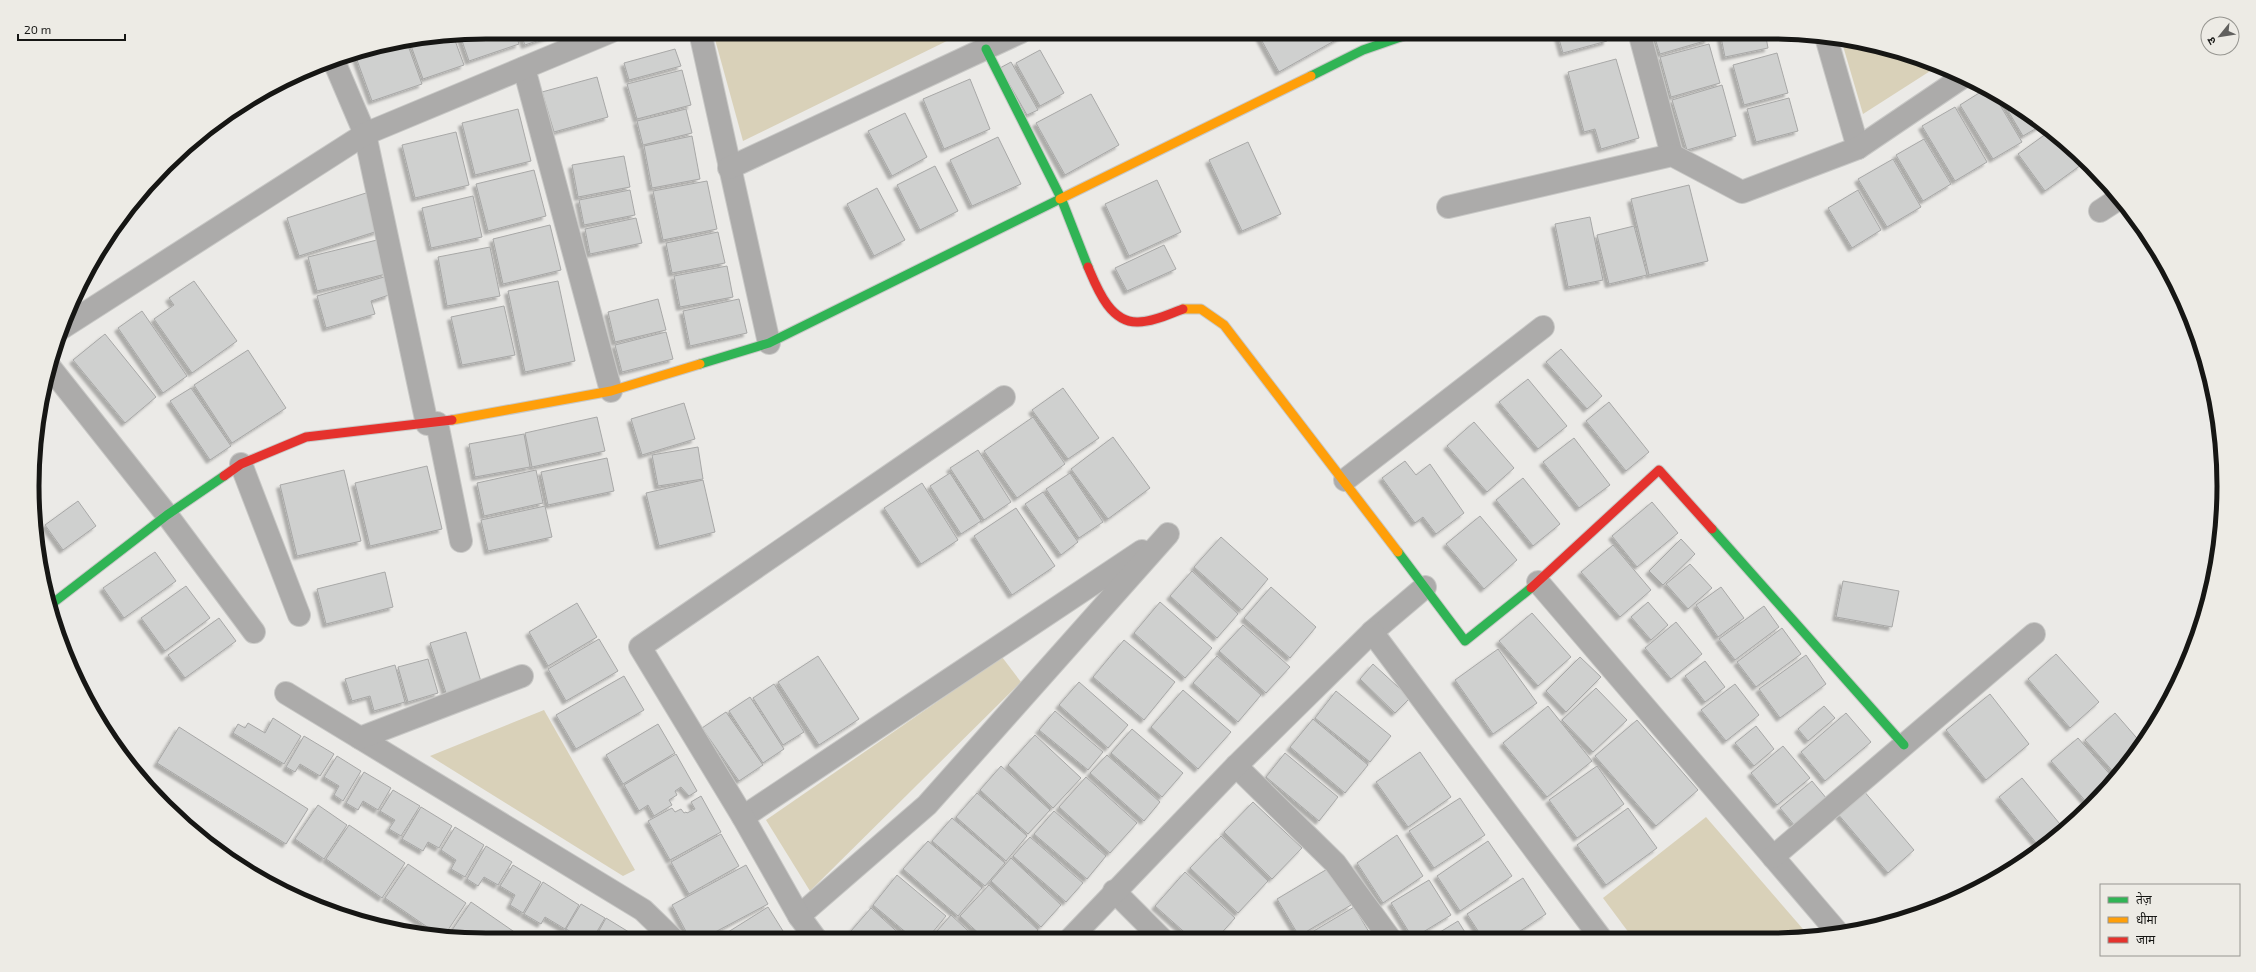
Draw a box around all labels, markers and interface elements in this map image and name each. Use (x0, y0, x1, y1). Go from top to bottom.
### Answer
scale bar (18, 16, 125, 42)
north arrow (2200, 16, 2240, 56)
text: 20 m (24, 22, 51, 36)
text: उ (2203, 35, 2218, 47)
legend (2100, 884, 2240, 956)
text: तेज़ (2136, 892, 2153, 906)
text: धीमा (2136, 912, 2158, 926)
text: जाम (2136, 932, 2156, 946)

